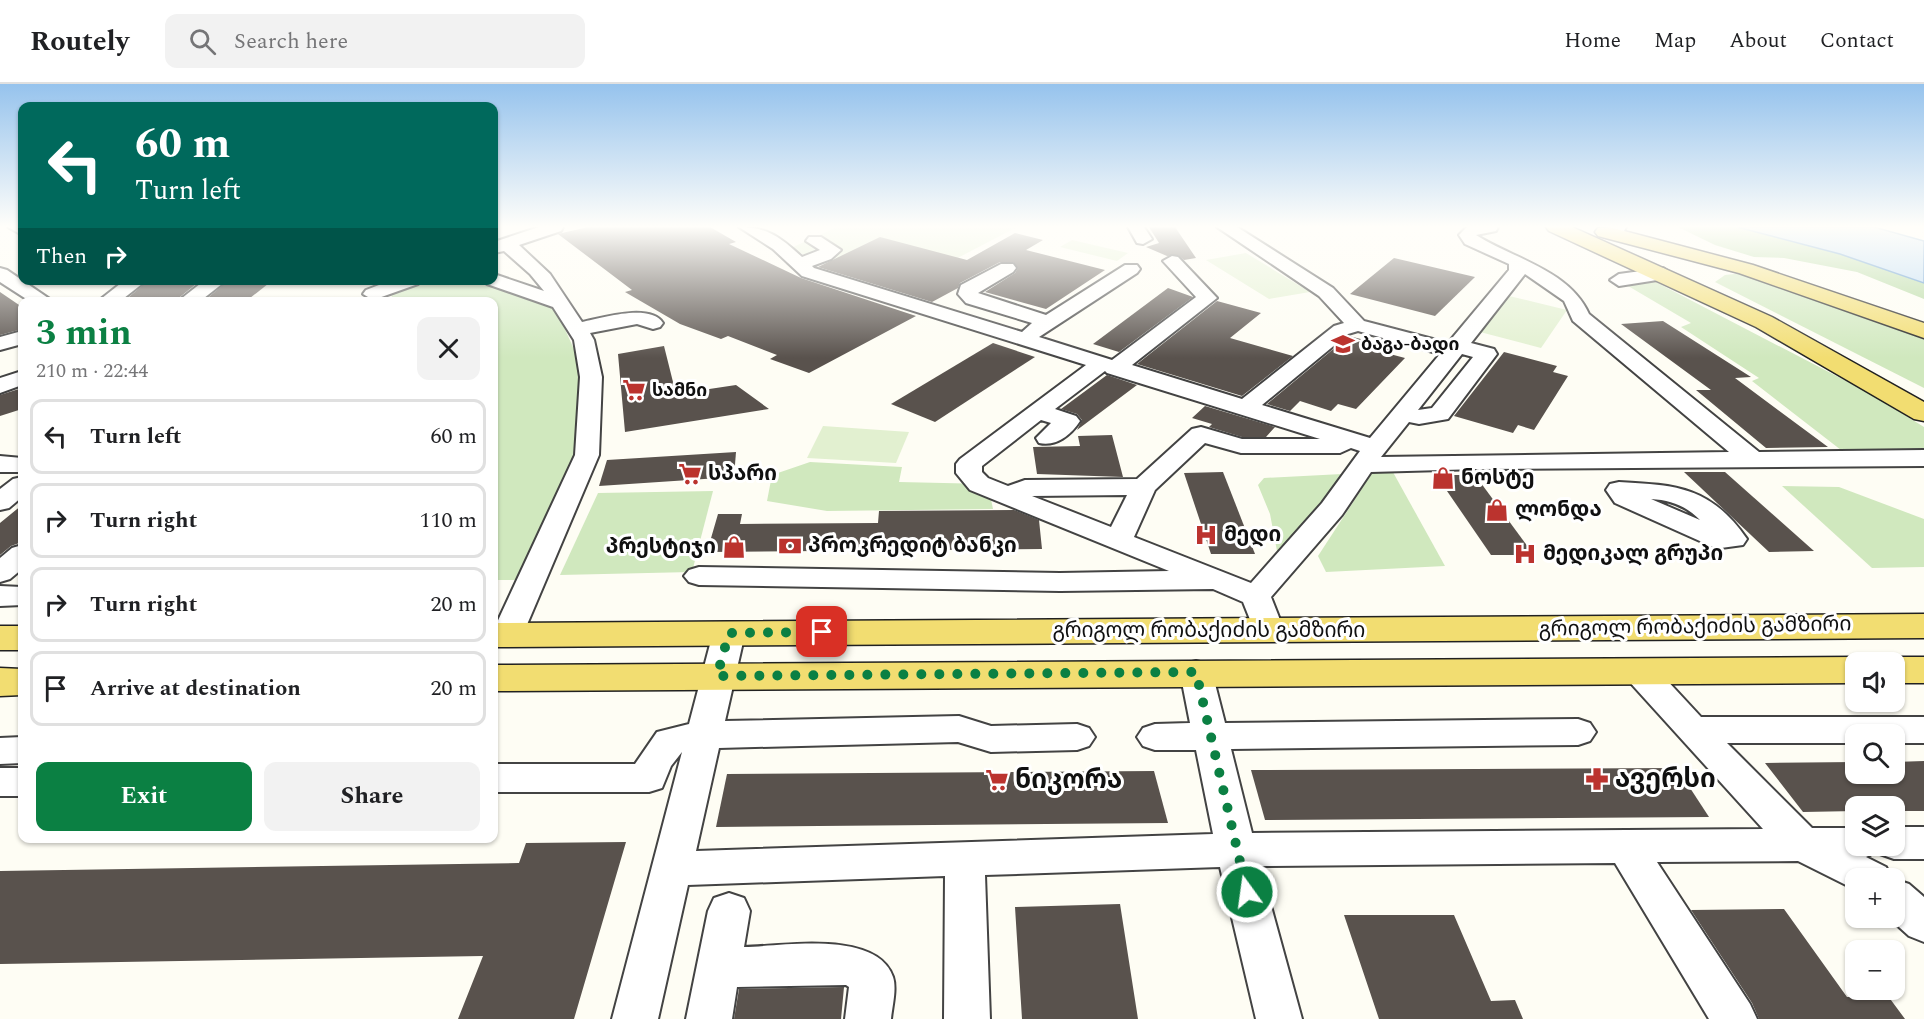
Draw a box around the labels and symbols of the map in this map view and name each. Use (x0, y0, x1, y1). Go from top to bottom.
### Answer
school or university icon: ბაგა-ბადი (1330, 331, 1356, 357)
place label: ბაგა-ბადი (1361, 331, 1459, 358)
supermarket icon: სამნი (621, 377, 647, 403)
place label: სამნი (652, 377, 707, 404)
place label: სპარი (708, 458, 777, 490)
supermarket icon: სპარი (677, 461, 703, 487)
place label: ნოსტე (1461, 462, 1535, 494)
shop icon: ნოსტე (1430, 465, 1456, 491)
place label: ლონდა (1515, 494, 1602, 526)
shop icon: ლონდა (1484, 497, 1510, 523)
place label: მედი (1224, 519, 1281, 551)
hospital icon: მედი (1193, 522, 1219, 548)
place label: პროკრედიტ ბანკი (808, 530, 1017, 562)
place label: პრესტიჯი (606, 531, 716, 563)
bank icon: პროკრედიტ ბანკი (777, 533, 803, 559)
shop icon: პრესტიჯი (721, 534, 747, 560)
place label: მედიკალ გრუპი (1543, 538, 1723, 570)
hospital icon: მედიკალ გრუპი (1512, 541, 1538, 567)
pin (796, 606, 847, 657)
street label: გრიგოლ რობაქიძის გამზირი (1538, 608, 1852, 646)
street label: გრიგოლ რობაქიძის გამზირი (1053, 615, 1365, 647)
place label: ავერსი (1615, 759, 1716, 799)
place label: ნიკორა (1015, 760, 1122, 800)
pharmacy icon: ავერსი (1584, 766, 1610, 792)
supermarket icon: ნიკორა (984, 767, 1010, 793)
position arrow (1215, 860, 1279, 924)

